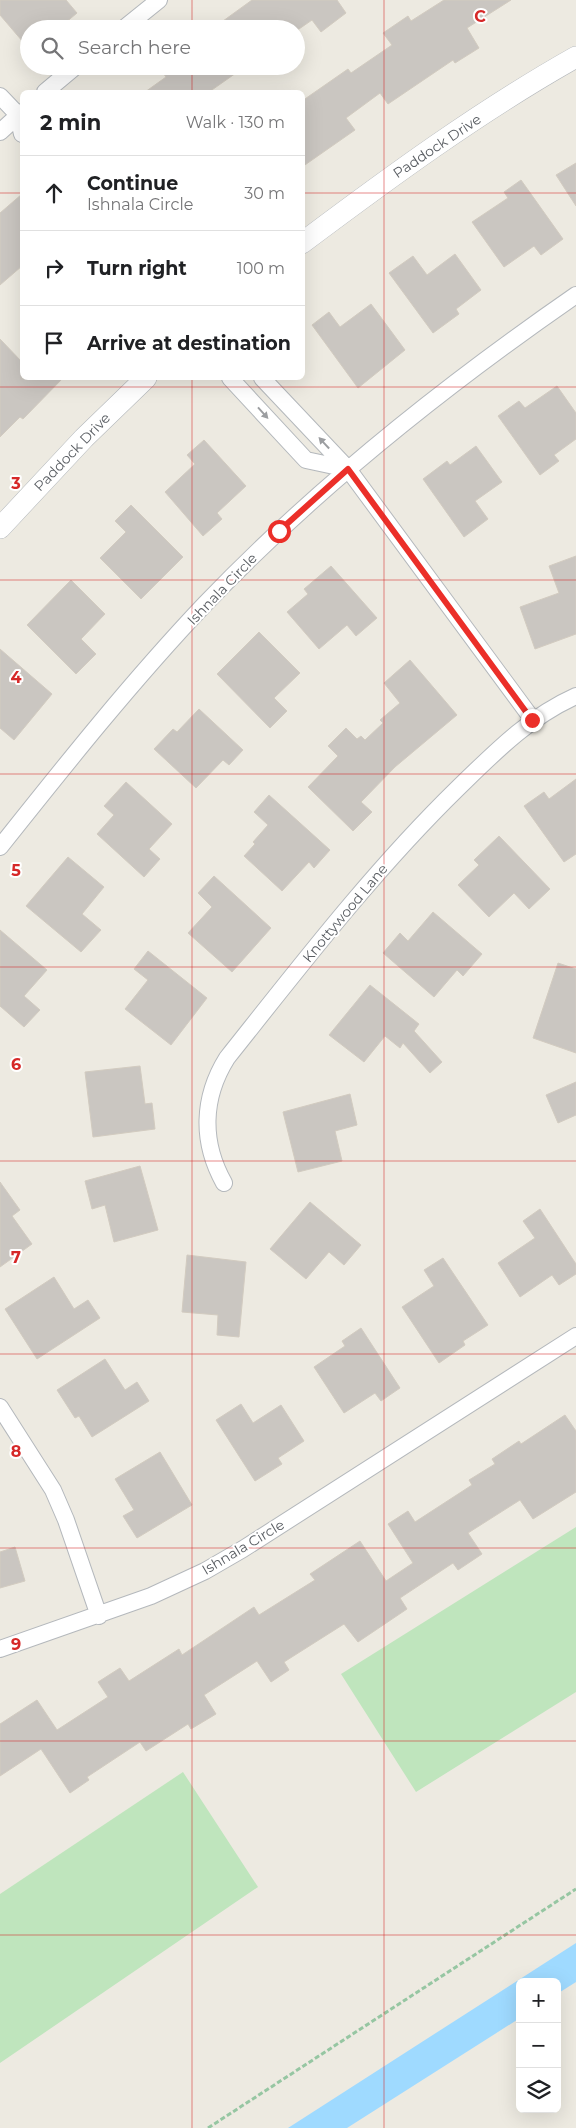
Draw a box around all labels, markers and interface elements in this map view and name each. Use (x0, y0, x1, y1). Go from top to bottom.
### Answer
text: C (474, 7, 486, 26)
search box (20, 20, 305, 75)
icon: search (38, 34, 66, 62)
text: Search here (78, 36, 191, 59)
text: 2 min (40, 110, 101, 135)
street label: Paddock Drive (390, 110, 484, 182)
text: Walk · 130 m (186, 113, 285, 132)
text: Continue (87, 172, 178, 195)
icon: ahead (40, 179, 68, 207)
text: 30 m (244, 184, 285, 203)
text: Ishnala Circle (87, 195, 193, 214)
icon: right (40, 254, 68, 282)
text: Turn right (87, 257, 187, 280)
text: 100 m (237, 259, 285, 278)
icon: arrive (40, 329, 68, 357)
text: Arrive at destination (87, 332, 291, 355)
one-way arrow (257, 407, 269, 419)
street label: Paddock Drive (30, 409, 114, 495)
one-way arrow (318, 438, 330, 450)
text: 3 (10, 474, 21, 493)
route start (268, 520, 291, 543)
street label: Ishnala Circle (183, 549, 261, 629)
text: 4 (10, 668, 22, 687)
route end (521, 709, 544, 732)
street label: Knottywood Lane (298, 860, 392, 966)
text: 5 (11, 861, 21, 880)
text: 6 (11, 1055, 21, 1074)
text: 7 (11, 1248, 21, 1267)
text: 8 (11, 1442, 21, 1461)
street label: Ishnala Circle (198, 1515, 288, 1579)
text: 9 (11, 1635, 21, 1654)
map controls (516, 1978, 561, 2113)
button: + (516, 1978, 561, 2023)
button: − (516, 2023, 561, 2068)
button: layers (516, 2068, 561, 2113)

